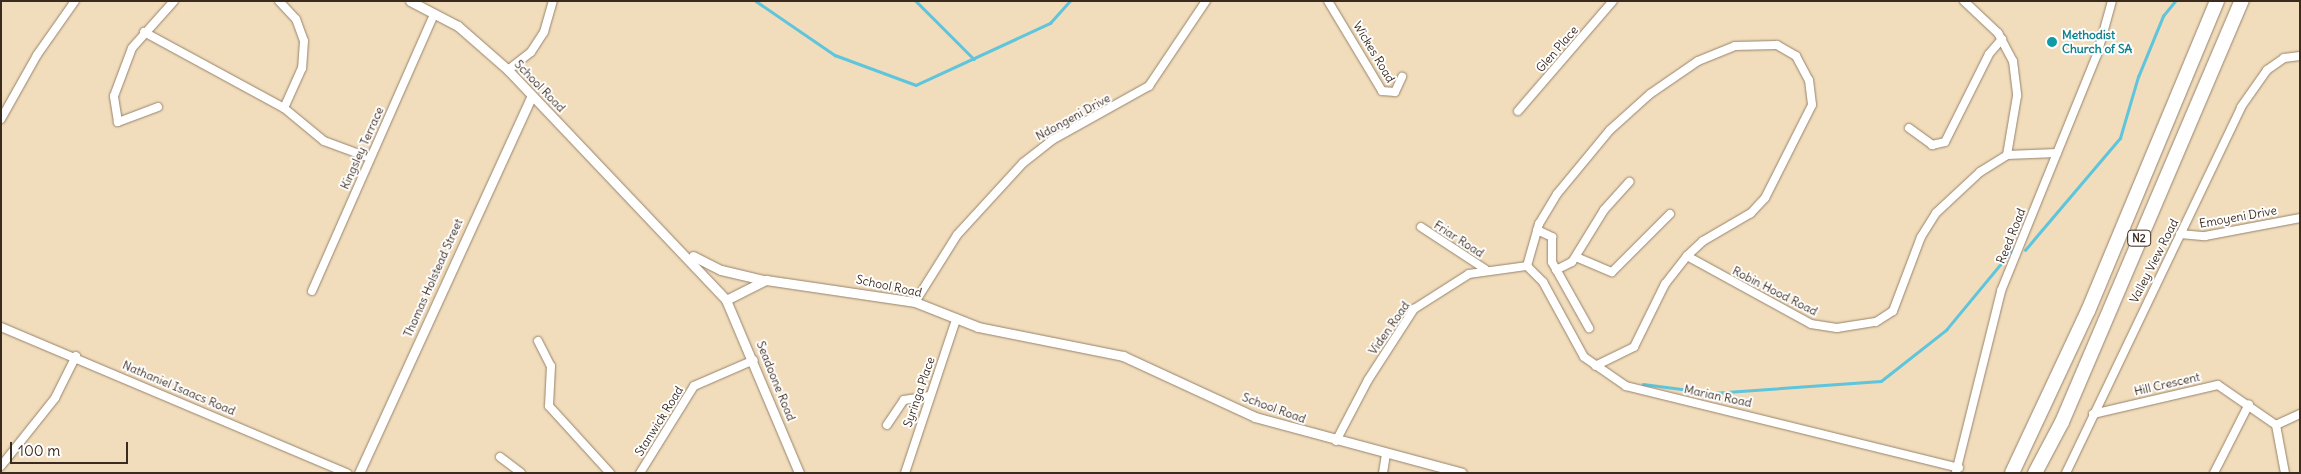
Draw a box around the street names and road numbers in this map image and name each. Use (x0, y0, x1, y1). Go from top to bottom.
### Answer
street label: Wickes Road (1350, 19, 1398, 85)
street label: Glen Place (1533, 23, 1581, 75)
street label: School Road (512, 57, 568, 115)
street label: Ndongeni Drive (1033, 91, 1113, 143)
street label: Kingsley Terrace (337, 105, 387, 191)
street label: Emoyeni Drive (2198, 203, 2278, 231)
street label: Reed Road (1993, 206, 2029, 266)
street label: Thomas Holstead Street (400, 216, 466, 340)
street label: Valley View Road (2127, 217, 2181, 305)
street label: Friar Road (1431, 218, 1487, 260)
road number: N2 (2126, 230, 2152, 247)
street label: Robin Hood Road (1730, 263, 1820, 319)
street label: School Road (855, 272, 923, 300)
street label: Viden Road (1365, 299, 1413, 357)
street label: Seadoone Road (753, 339, 799, 423)
street label: Syringa Place (900, 355, 938, 429)
street label: Nathaniel Isaacs Road (120, 358, 238, 418)
street label: Hill Crescent (2133, 369, 2201, 399)
street label: Marian Road (1683, 382, 1753, 410)
street label: Stanwick Road (632, 383, 686, 459)
street label: School Road (1240, 390, 1308, 426)

